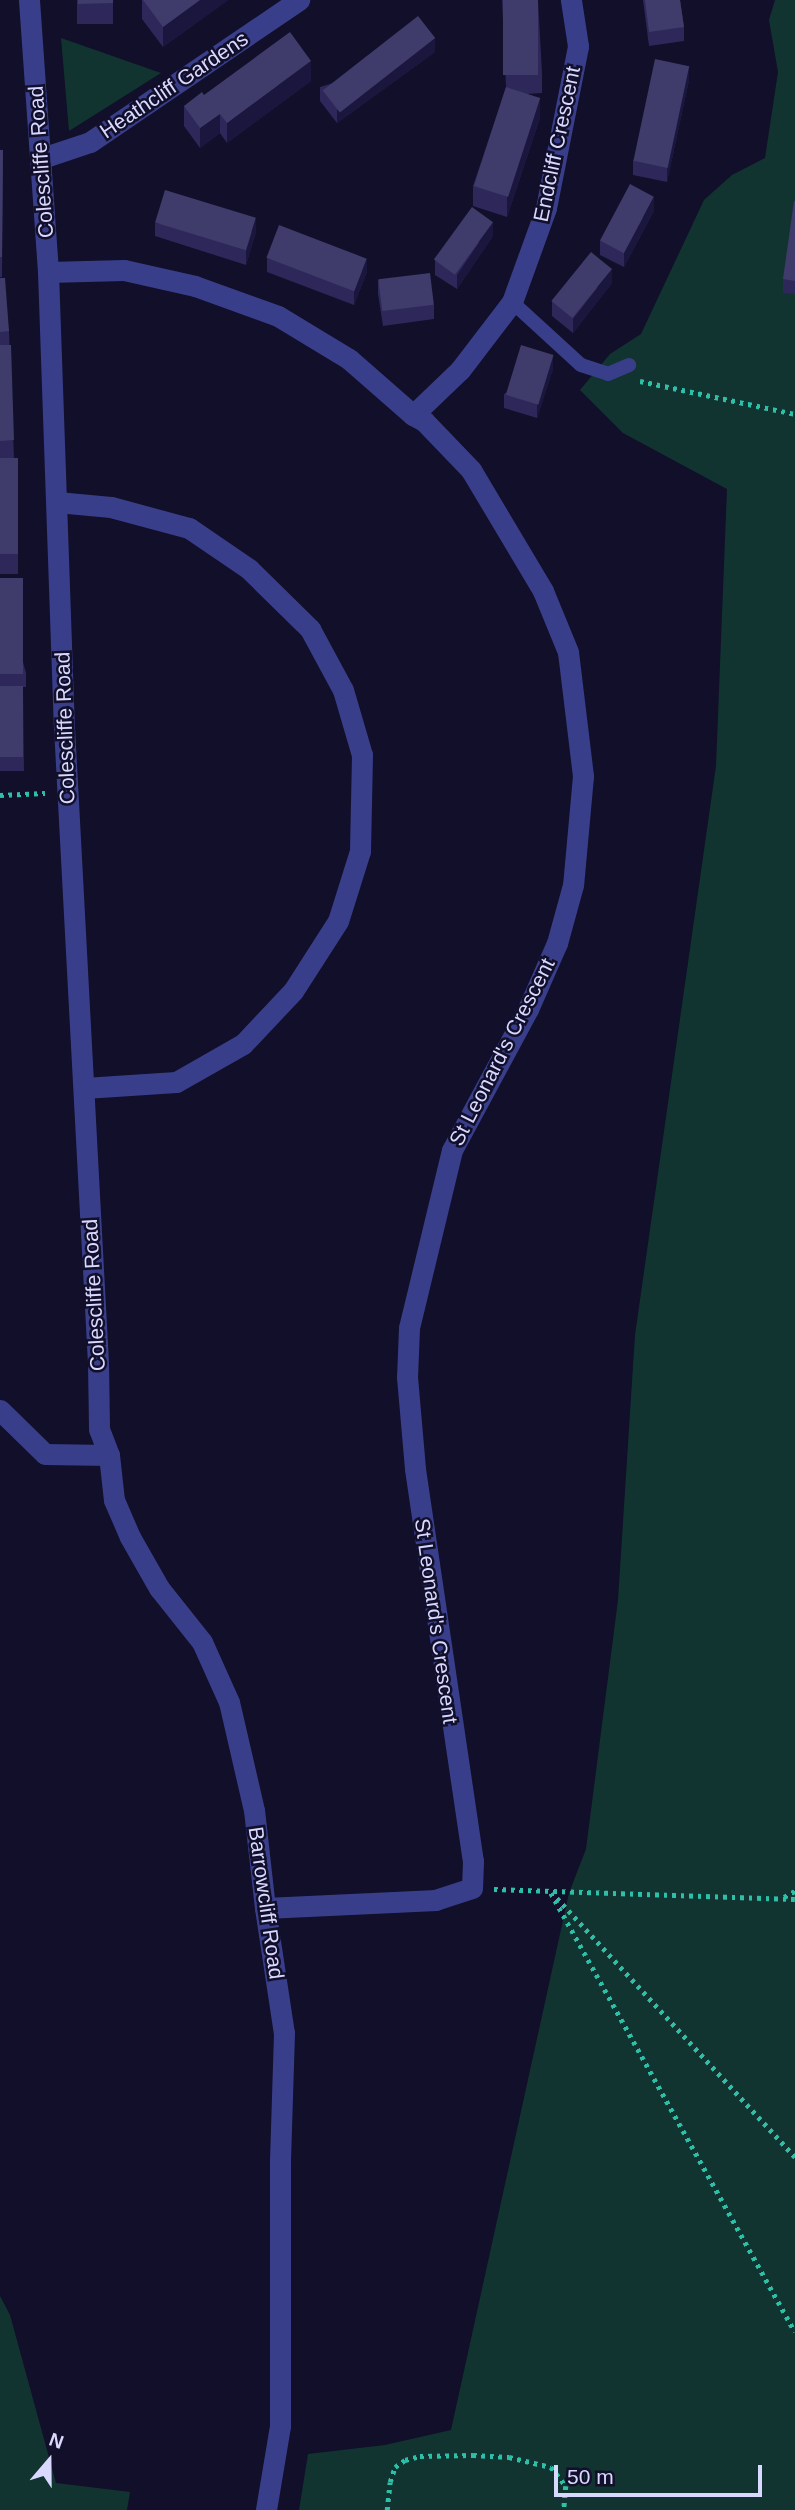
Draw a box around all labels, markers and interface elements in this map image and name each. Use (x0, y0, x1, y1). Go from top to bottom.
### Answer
street label: Heathcliff Gardens (95, 26, 253, 144)
street label: Endcliff Crescent (528, 64, 586, 224)
street label: Colescliffe Road (23, 85, 59, 239)
street label: Colescliffe Road (50, 651, 80, 805)
street label: St Leonard's Crescent (444, 954, 560, 1150)
street label: Colescliffe Road (77, 1218, 111, 1372)
street label: St Leonard's Crescent (409, 1517, 463, 1725)
street label: Barrowcliff Road (243, 1825, 289, 1981)
north arrow (14, 2426, 84, 2496)
text: N (46, 2429, 66, 2453)
scale bar (557, 2450, 765, 2494)
text: 50 m (567, 2465, 614, 2488)

